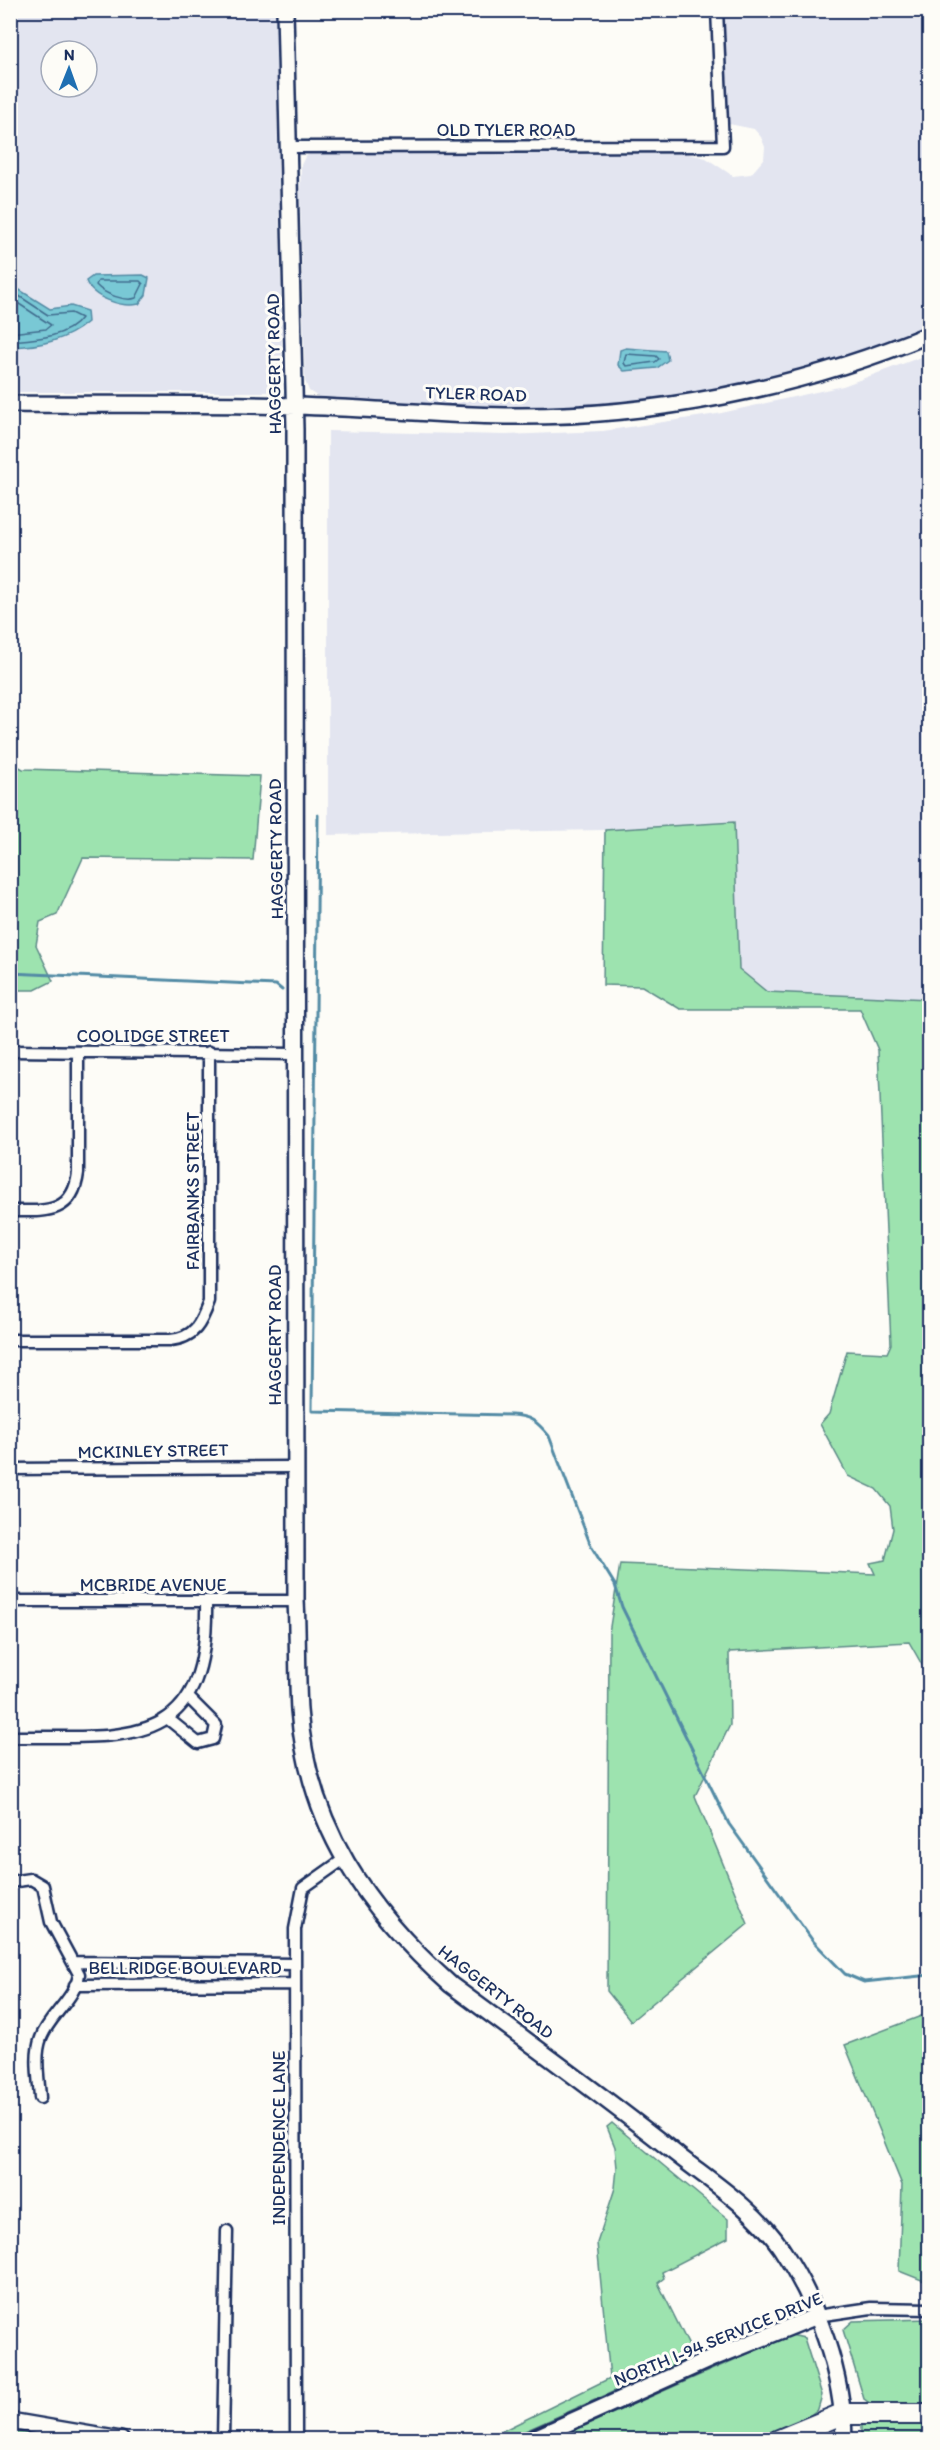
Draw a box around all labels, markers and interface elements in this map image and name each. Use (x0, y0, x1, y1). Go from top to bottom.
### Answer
north arrow (39, 39, 99, 99)
text: N (64, 45, 75, 64)
street label: OLD TYLER ROAD (437, 119, 575, 141)
street label: HAGGERTY ROAD (262, 293, 286, 435)
street label: TYLER ROAD (425, 381, 527, 407)
street label: HAGGERTY ROAD (264, 778, 288, 920)
street label: COOLIDGE STREET (77, 1025, 229, 1047)
street label: FAIRBANKS STREET (182, 1112, 204, 1270)
street label: HAGGERTY ROAD (264, 1265, 286, 1405)
street label: MCKINLEY STREET (77, 1439, 229, 1463)
street label: MCBRIDE AVENUE (80, 1574, 226, 1596)
street label: HAGGERTY ROAD (434, 1940, 558, 2044)
street label: BELLRIDGE BOULEVARD (88, 1957, 282, 1979)
street label: INDEPENDENCE LANE (268, 2051, 290, 2225)
street label: NORTH I-94 SERVICE DRIVE (610, 2287, 826, 2391)

